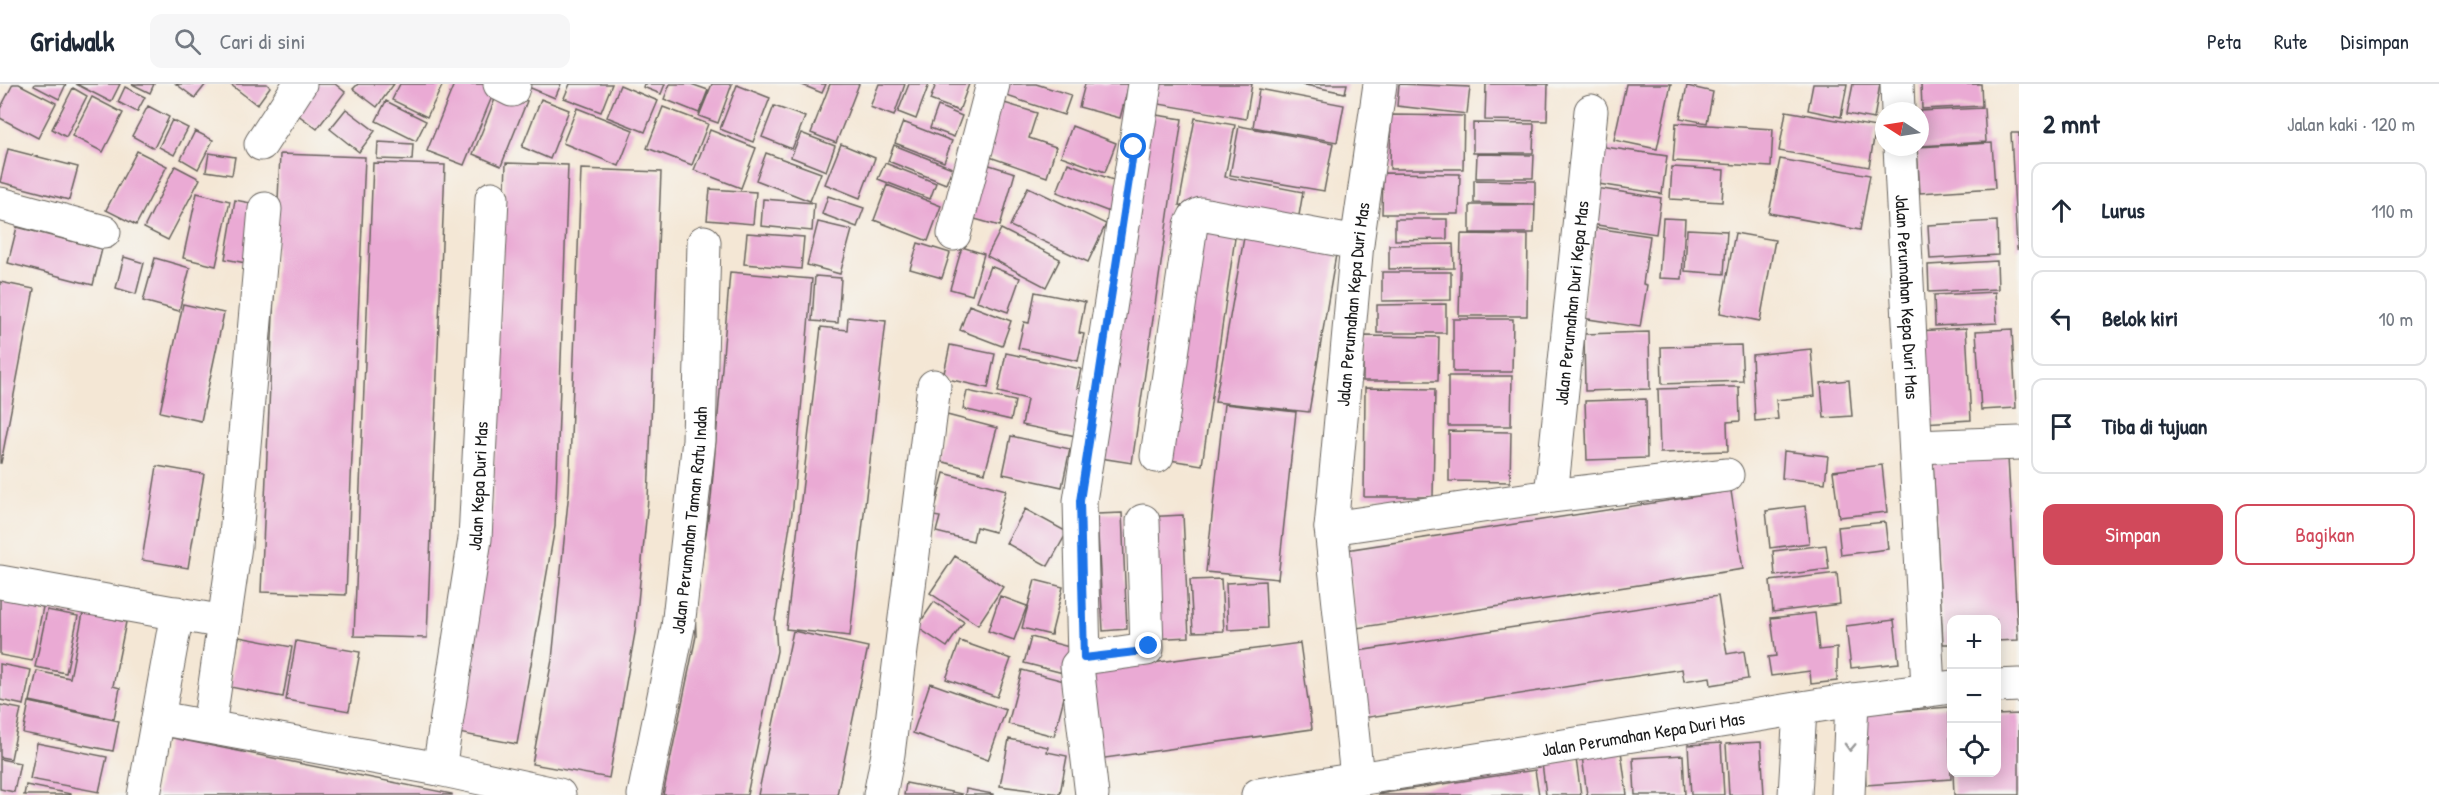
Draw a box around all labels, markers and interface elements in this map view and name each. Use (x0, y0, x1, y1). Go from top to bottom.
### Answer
search box (150, 14, 570, 68)
text: Gridwalk (30, 22, 114, 60)
icon: search (171, 25, 204, 58)
text: Cari di sini (219, 26, 305, 56)
text: Peta (2207, 27, 2241, 56)
text: Rute (2274, 27, 2308, 56)
text: Disimpan (2341, 27, 2409, 56)
north arrow (1875, 102, 1929, 156)
text: 2 mnt (2043, 106, 2100, 141)
text: Jalan kaki · 120 m (2287, 110, 2415, 137)
route start (1120, 133, 1146, 159)
street label: Jalan Perumahan Kepa Duri Mas (1890, 194, 1926, 400)
icon: ahead (2045, 194, 2078, 227)
text: Lurus (2102, 195, 2145, 225)
text: 110 m (2371, 197, 2413, 224)
street label: Jalan Perumahan Duri Kepa Mas (1548, 200, 1594, 406)
street label: Jalan Perumahan Kepa Duri Mas (1330, 201, 1375, 408)
icon: left (2045, 302, 2078, 335)
text: Belok kiri (2102, 303, 2178, 333)
text: 10 m (2379, 305, 2413, 332)
street label: Jalan Perumahan Taman Ratu Indah (664, 406, 712, 636)
icon: arrive (2045, 410, 2078, 443)
text: Tiba di tujuan (2102, 411, 2207, 441)
street label: Jalan Kepa Duri Mas (461, 421, 493, 552)
button: Simpan (2043, 504, 2223, 565)
button: Bagikan (2235, 504, 2415, 565)
map controls (1947, 615, 2001, 777)
button: + (1947, 615, 2001, 669)
route end (1135, 632, 1161, 658)
button: − (1947, 669, 2001, 723)
street label: Jalan Perumahan Kepa Duri Mas (1540, 705, 1746, 762)
button: locate (1947, 723, 2001, 777)
one-way arrow (1844, 743, 1857, 752)

